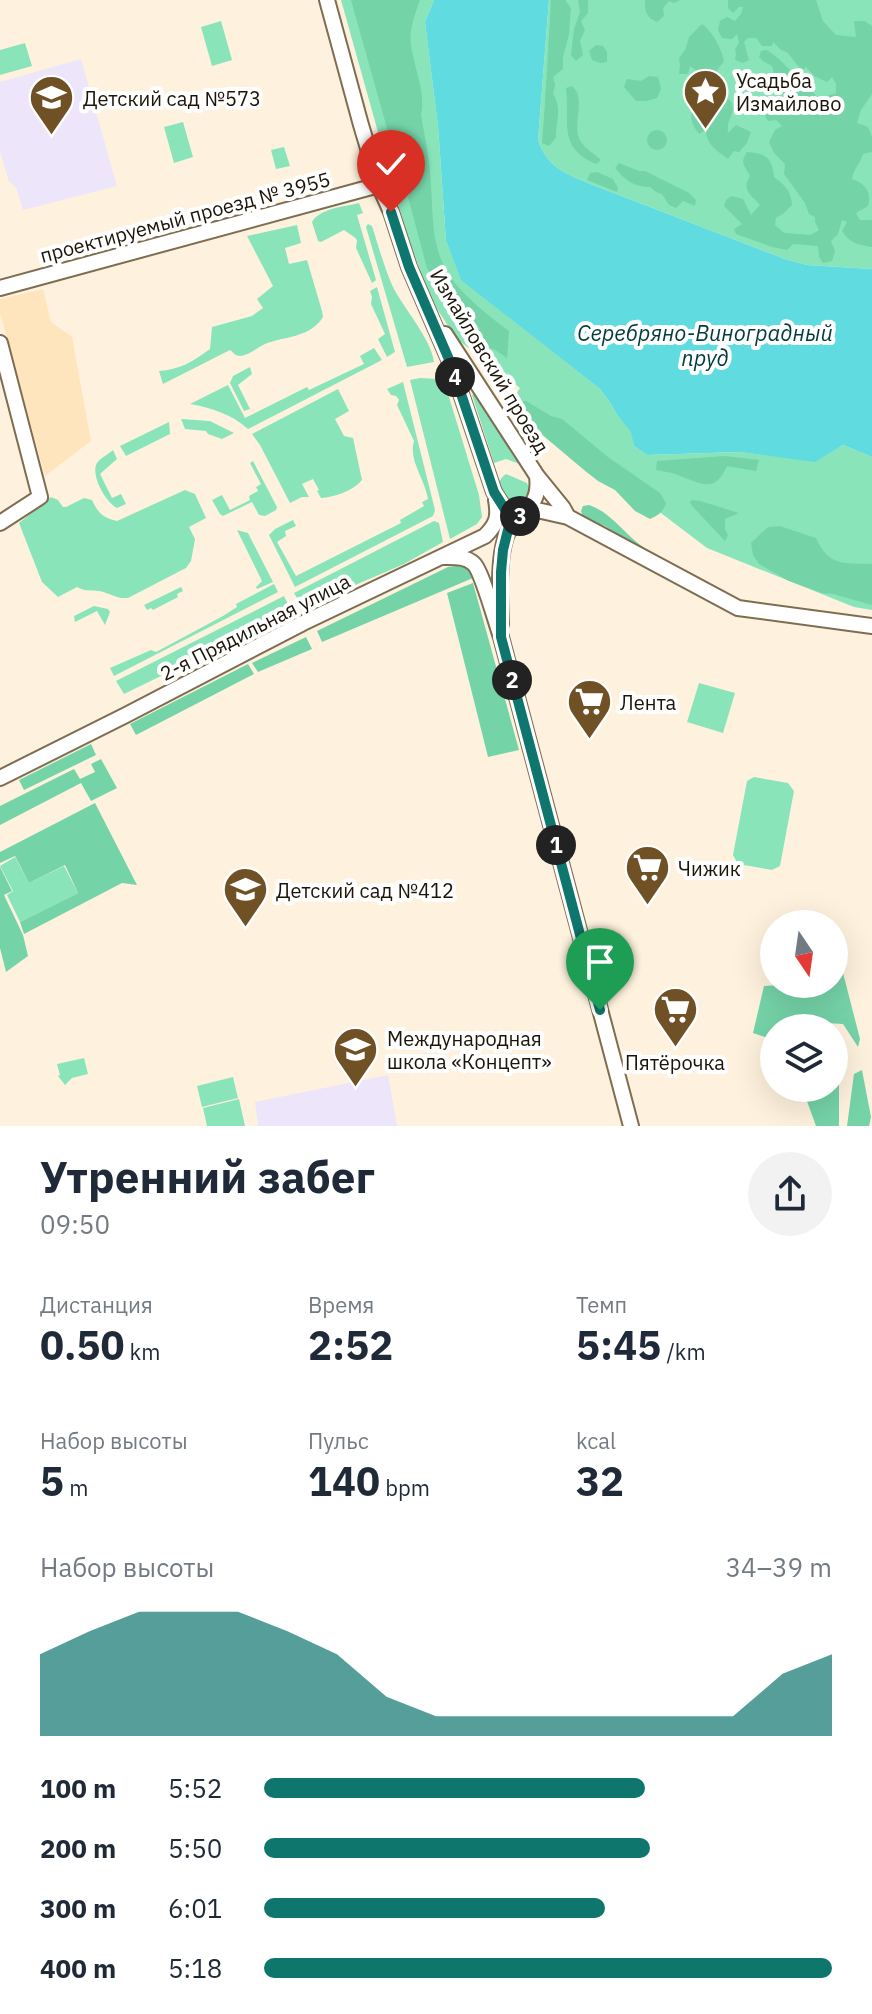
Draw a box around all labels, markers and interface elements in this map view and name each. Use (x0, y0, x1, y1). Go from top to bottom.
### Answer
place label: Усадьба Измайлово (736, 67, 841, 117)
place icon: Усадьба Измайлово (681, 68, 729, 131)
school or university icon: Детский сад №573 (28, 74, 76, 137)
place label: Детский сад №573 (83, 85, 261, 112)
pin (357, 130, 425, 212)
icon: check (369, 142, 413, 186)
street label: проектируемый проезд № 3955 (37, 165, 333, 269)
street label: Измайловский проезд (424, 264, 556, 458)
water label: Серебряно-Виноградный пруд (577, 318, 833, 372)
pin: 4 (435, 357, 475, 397)
text: 4 (448, 362, 462, 391)
pin: 3 (500, 496, 540, 536)
text: 3 (513, 501, 527, 530)
street label: 2-я Прядильная улица (155, 567, 355, 687)
pin: 2 (492, 660, 532, 700)
text: 2 (505, 665, 519, 694)
supermarket icon: Лента (565, 678, 613, 741)
place label: Лента (620, 689, 677, 716)
pin: 1 (536, 825, 576, 865)
text: 1 (549, 830, 563, 859)
supermarket icon: Чижик (623, 844, 671, 907)
place label: Чижик (678, 855, 741, 882)
school or university icon: Детский сад №412 (221, 866, 269, 929)
place label: Детский сад №412 (276, 877, 454, 904)
north arrow (760, 910, 848, 998)
map controls (760, 910, 848, 1102)
pin (566, 928, 634, 1010)
icon: arrive (578, 940, 622, 984)
supermarket icon: Пятёрочка (651, 986, 699, 1049)
button: layers (760, 1014, 848, 1102)
school or university icon: Международная школа «Концепт» (332, 1025, 380, 1088)
place label: Международная школа «Концепт» (387, 1025, 552, 1075)
place label: Пятёрочка (625, 1049, 725, 1076)
text: Утренний забег (40, 1148, 375, 1205)
button: share (748, 1152, 832, 1236)
text: 09:50 (40, 1207, 110, 1241)
text: Дистанция (40, 1290, 153, 1319)
text: Время (308, 1290, 374, 1319)
text: Темп (576, 1290, 627, 1319)
text: 0.50 (40, 1319, 124, 1371)
text: 2:52 (308, 1319, 393, 1371)
text: 5:45 (576, 1319, 661, 1371)
text: km (124, 1337, 160, 1366)
text: /km (661, 1337, 706, 1366)
text: Набор высоты (40, 1426, 188, 1455)
text: Пульс (308, 1426, 369, 1455)
text: kcal (576, 1426, 616, 1455)
text: 5 (40, 1455, 64, 1507)
text: 140 (308, 1455, 380, 1507)
text: 32 (576, 1455, 624, 1507)
text: m (64, 1473, 88, 1502)
text: bpm (380, 1473, 430, 1502)
text: Набор высоты (40, 1550, 214, 1584)
text: 34–39 m (725, 1550, 832, 1584)
text: 100 m (40, 1771, 116, 1805)
text: 5:52 (168, 1771, 222, 1805)
text: 200 m (40, 1831, 116, 1865)
text: 5:50 (168, 1831, 222, 1865)
text: 300 m (40, 1891, 116, 1925)
text: 6:01 (168, 1891, 222, 1925)
text: 400 m (40, 1951, 116, 1985)
text: 5:18 (168, 1951, 222, 1985)

